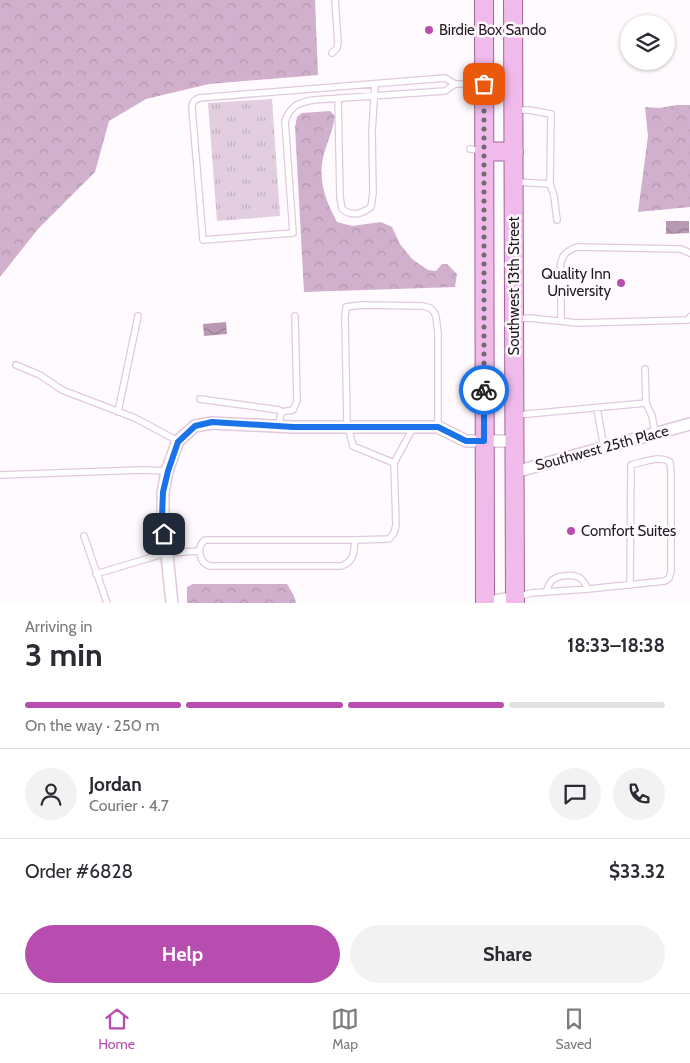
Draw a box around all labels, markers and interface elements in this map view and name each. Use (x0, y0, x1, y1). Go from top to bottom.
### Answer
map controls (620, 15, 675, 70)
button: layers (620, 15, 675, 70)
place label: Birdie Box Sando (439, 21, 546, 39)
marker: Birdie Box Sando (423, 24, 435, 36)
pin (463, 63, 505, 105)
icon: bag (470, 70, 498, 98)
street label: Southwest 13th Street (505, 216, 523, 356)
place label: Quality Inn University (541, 265, 611, 300)
marker: Quality Inn University (615, 277, 627, 289)
courier (459, 365, 509, 415)
icon: bike (470, 376, 498, 404)
street label: Southwest 25th Place (533, 421, 671, 474)
pin (143, 513, 185, 555)
icon: home (150, 520, 178, 548)
place label: Comfort Suites (581, 522, 676, 540)
marker: Comfort Suites (565, 525, 577, 537)
text: Arriving in (25, 617, 92, 636)
text: 18:33–18:38 (567, 634, 665, 657)
text: 3 min (25, 635, 103, 674)
text: On the way · 250 m (25, 716, 159, 735)
button: person (25, 768, 77, 820)
button: chat (549, 768, 601, 820)
button: phone (613, 768, 665, 820)
text: Jordan (89, 773, 142, 796)
text: Courier · 4.7 (89, 796, 169, 815)
text: Order #6828 (25, 860, 133, 883)
text: $33.32 (609, 860, 665, 883)
button: Help (25, 925, 340, 983)
button: Share (350, 925, 665, 983)
tab: Home (98, 1005, 135, 1053)
tab: Map (331, 1005, 359, 1053)
tab: Saved (556, 1005, 592, 1053)

